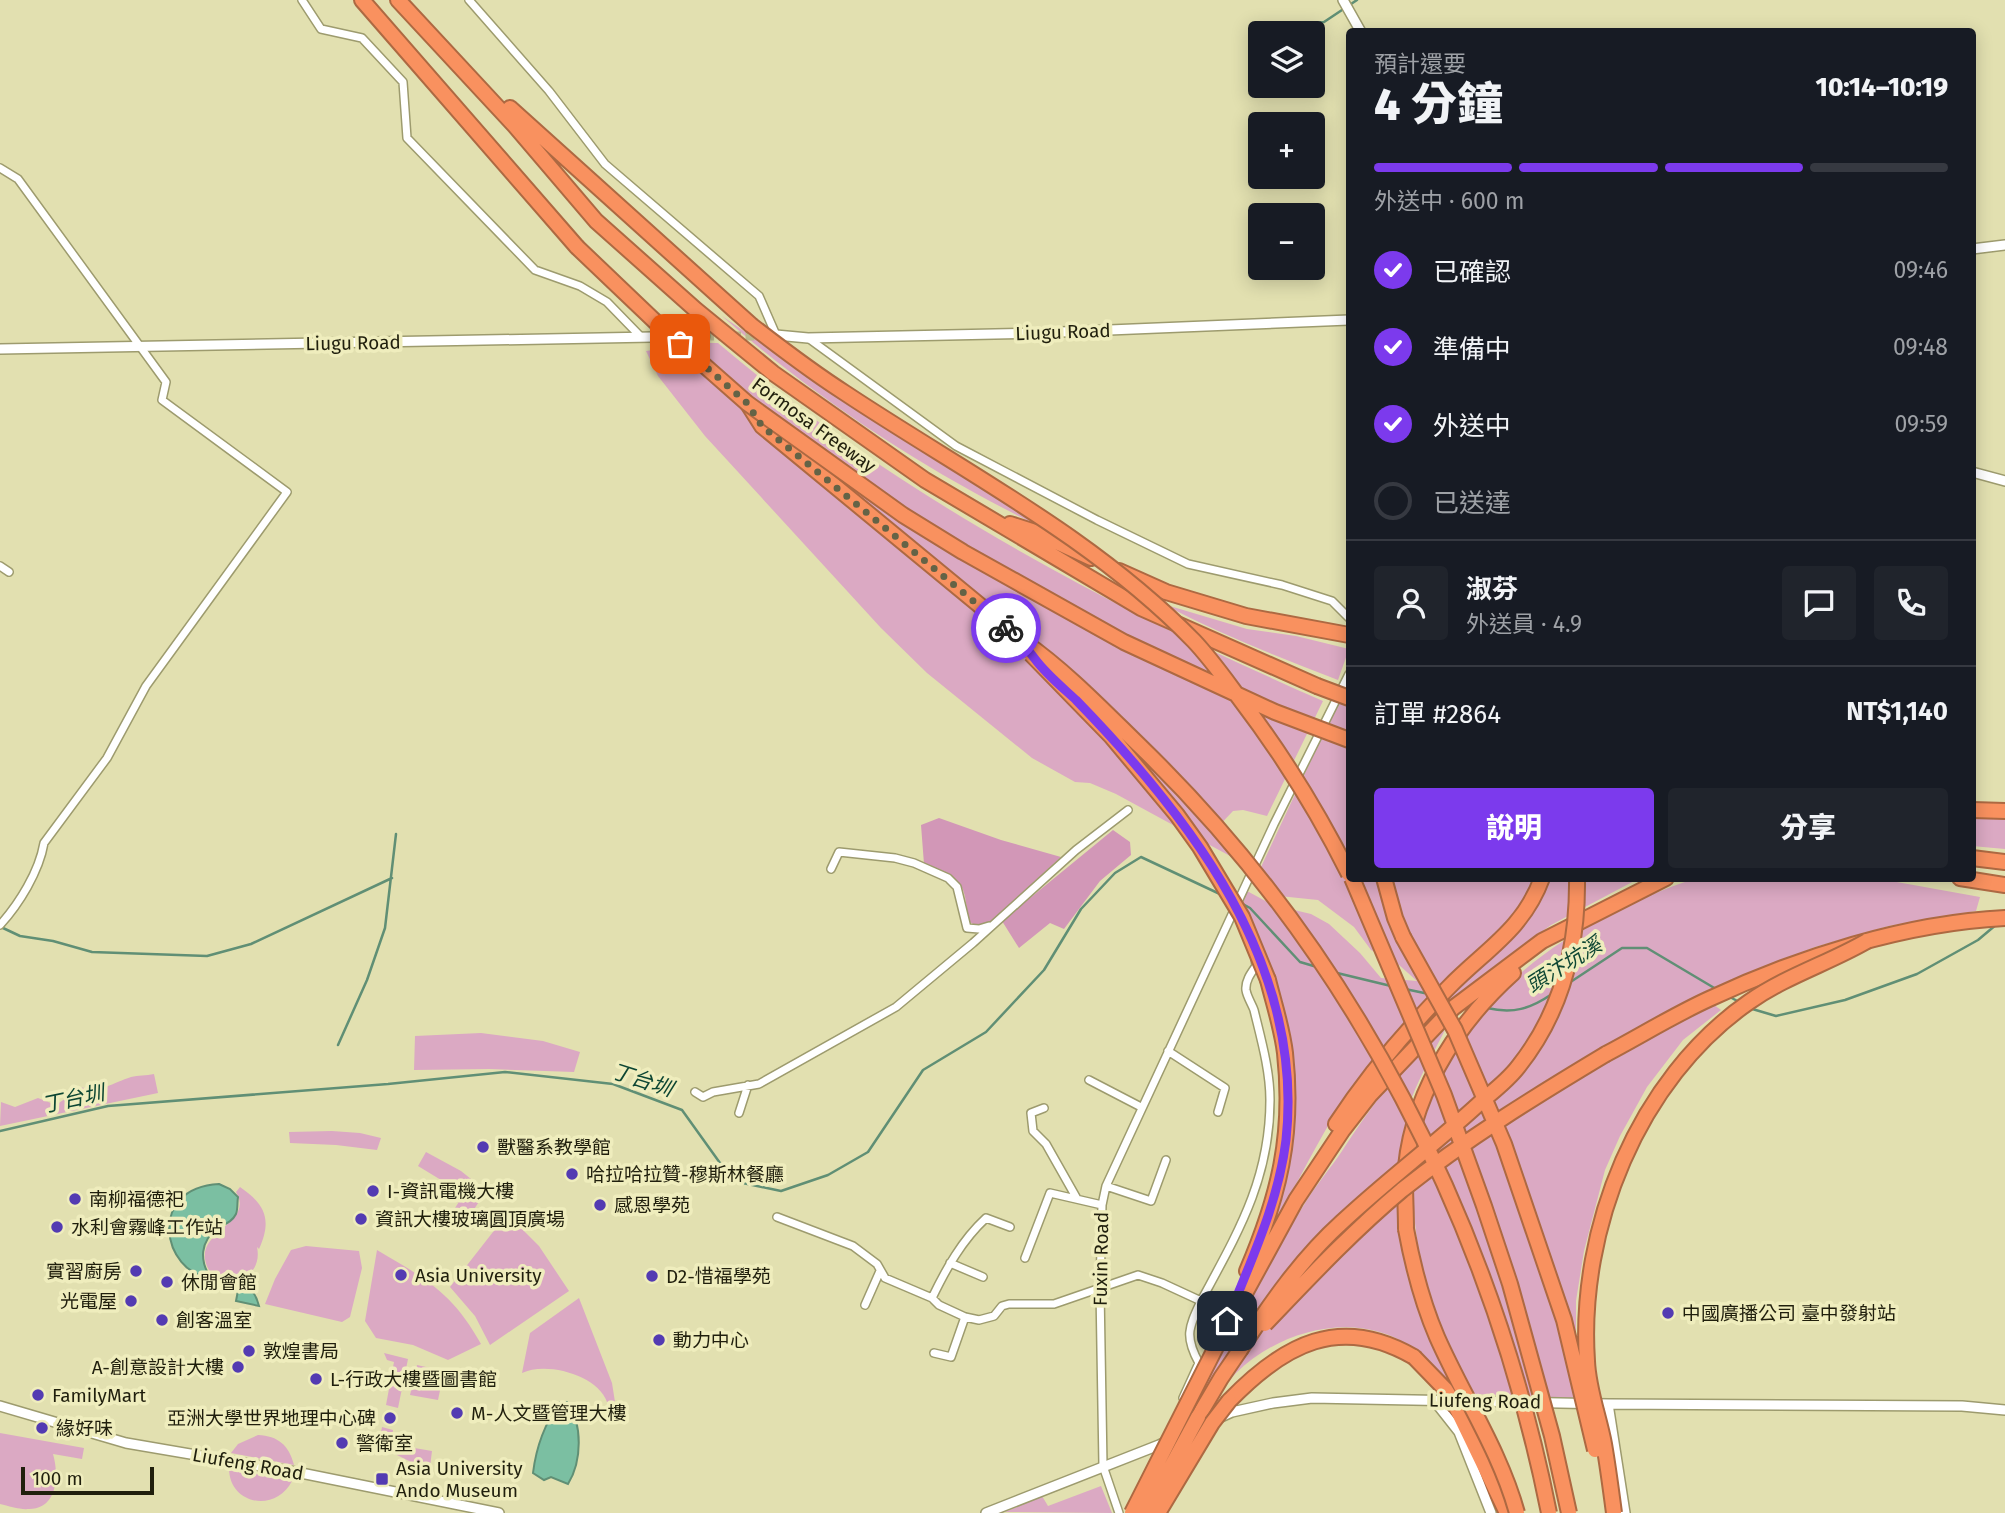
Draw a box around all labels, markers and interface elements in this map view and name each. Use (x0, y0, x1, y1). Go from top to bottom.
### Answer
map controls (1248, 21, 1325, 280)
button: layers (1248, 21, 1325, 98)
text: 預計還要 (1374, 50, 1466, 78)
text: 10:14–10:19 (1816, 72, 1948, 103)
text: 4 分鐘 (1374, 77, 1503, 132)
button: + (1248, 112, 1325, 189)
text: 外送中 · 600 m (1374, 187, 1524, 215)
button: − (1248, 203, 1325, 280)
icon: check (1374, 251, 1412, 289)
text: 09:46 (1893, 256, 1948, 284)
text: 已確認 (1433, 257, 1511, 288)
pin (650, 314, 710, 374)
street label: Liugu Road (1015, 319, 1111, 345)
icon: bag (661, 325, 699, 363)
icon: check (1374, 328, 1412, 366)
street label: Liugu Road (305, 331, 401, 355)
text: 09:48 (1893, 333, 1948, 361)
text: 準備中 (1433, 334, 1511, 365)
street label: Formosa Freeway (748, 372, 881, 478)
icon: check (1374, 405, 1412, 443)
text: 09:59 (1894, 410, 1948, 438)
text: 外送中 (1433, 411, 1511, 442)
text: 已送達 (1433, 488, 1511, 519)
button: person (1374, 566, 1448, 640)
button: chat (1782, 566, 1856, 640)
button: phone (1874, 566, 1948, 640)
text: 淑芬 (1466, 574, 1518, 605)
courier (971, 593, 1041, 663)
icon: bike (987, 609, 1025, 647)
text: 外送員 · 4.9 (1466, 610, 1582, 638)
text: NT$1,140 (1846, 696, 1948, 727)
text: 訂單 #2864 (1374, 699, 1501, 730)
button: 說明 (1374, 788, 1654, 868)
button: 分享 (1668, 788, 1948, 868)
water label: 頭汴坑溪 (1521, 930, 1609, 998)
water label: 丁台圳 (608, 1058, 679, 1103)
water label: 丁台圳 (39, 1079, 109, 1118)
place label: 獸醫系教學館 (497, 1136, 611, 1159)
marker: 獸醫系教學館 (475, 1139, 491, 1155)
place label: 哈拉哈拉贊-穆斯林餐廳 (586, 1163, 784, 1186)
marker: 哈拉哈拉贊-穆斯林餐廳 (564, 1166, 580, 1182)
place label: I-資訊電機大樓 (387, 1180, 514, 1203)
marker: I-資訊電機大樓 (365, 1183, 381, 1199)
place label: 南柳福德祀 (89, 1188, 184, 1211)
marker: 南柳福德祀 (67, 1191, 83, 1207)
place label: 感恩學苑 (614, 1194, 690, 1217)
marker: 感恩學苑 (592, 1197, 608, 1213)
place label: 資訊大樓玻璃圓頂廣場 (375, 1208, 565, 1231)
marker: 資訊大樓玻璃圓頂廣場 (353, 1211, 369, 1227)
street label: Fuxin Road (1089, 1212, 1113, 1306)
place label: 水利會霧峰工作站 (71, 1216, 223, 1239)
marker: 水利會霧峰工作站 (49, 1219, 65, 1235)
place label: 實習廚房 (46, 1260, 122, 1283)
marker: 實習廚房 (128, 1263, 144, 1279)
place label: Asia University (415, 1264, 542, 1287)
place label: D2-惜福學苑 (666, 1265, 771, 1288)
marker: Asia University (393, 1267, 409, 1283)
marker: D2-惜福學苑 (644, 1268, 660, 1284)
place label: 休閒會館 (181, 1271, 257, 1294)
marker: 休閒會館 (159, 1274, 175, 1290)
place label: 光電屋 (60, 1290, 117, 1313)
pin (1197, 1291, 1257, 1351)
marker: 光電屋 (123, 1293, 139, 1309)
icon: home (1208, 1302, 1246, 1340)
place label: 中國廣播公司 臺中發射站 (1682, 1302, 1896, 1325)
marker: 中國廣播公司 臺中發射站 (1660, 1305, 1676, 1321)
place label: 創客溫室 (176, 1309, 252, 1332)
marker: 創客溫室 (154, 1312, 170, 1328)
place label: 動力中心 (673, 1329, 749, 1352)
marker: 動力中心 (651, 1332, 667, 1348)
place label: 敦煌書局 (263, 1340, 339, 1363)
marker: 敦煌書局 (241, 1343, 257, 1359)
place label: A-創意設計大樓 (92, 1356, 224, 1379)
marker: A-創意設計大樓 (230, 1359, 246, 1375)
place label: L-行政大樓暨圖書館 (330, 1368, 497, 1391)
marker: L-行政大樓暨圖書館 (308, 1371, 324, 1387)
place label: FamilyMart (52, 1384, 146, 1407)
marker: FamilyMart (30, 1387, 46, 1403)
street label: Liufeng Road (1429, 1389, 1541, 1413)
place label: M-人文暨管理大樓 (471, 1402, 626, 1425)
marker: M-人文暨管理大樓 (449, 1405, 465, 1421)
place label: 亞洲大學世界地理中心碑 (167, 1407, 376, 1430)
marker: 亞洲大學世界地理中心碑 (382, 1410, 398, 1426)
place label: 緣好味 (56, 1417, 113, 1440)
marker: 緣好味 (34, 1420, 50, 1436)
place label: 警衛室 (356, 1432, 413, 1455)
marker: 警衛室 (334, 1435, 350, 1451)
street label: Liufeng Road (191, 1443, 305, 1485)
place label: Asia University Ando Museum (396, 1457, 523, 1502)
scale bar (21, 1464, 154, 1496)
text: 100 m (32, 1467, 83, 1490)
marker: Asia University Ando Museum (374, 1471, 390, 1487)

